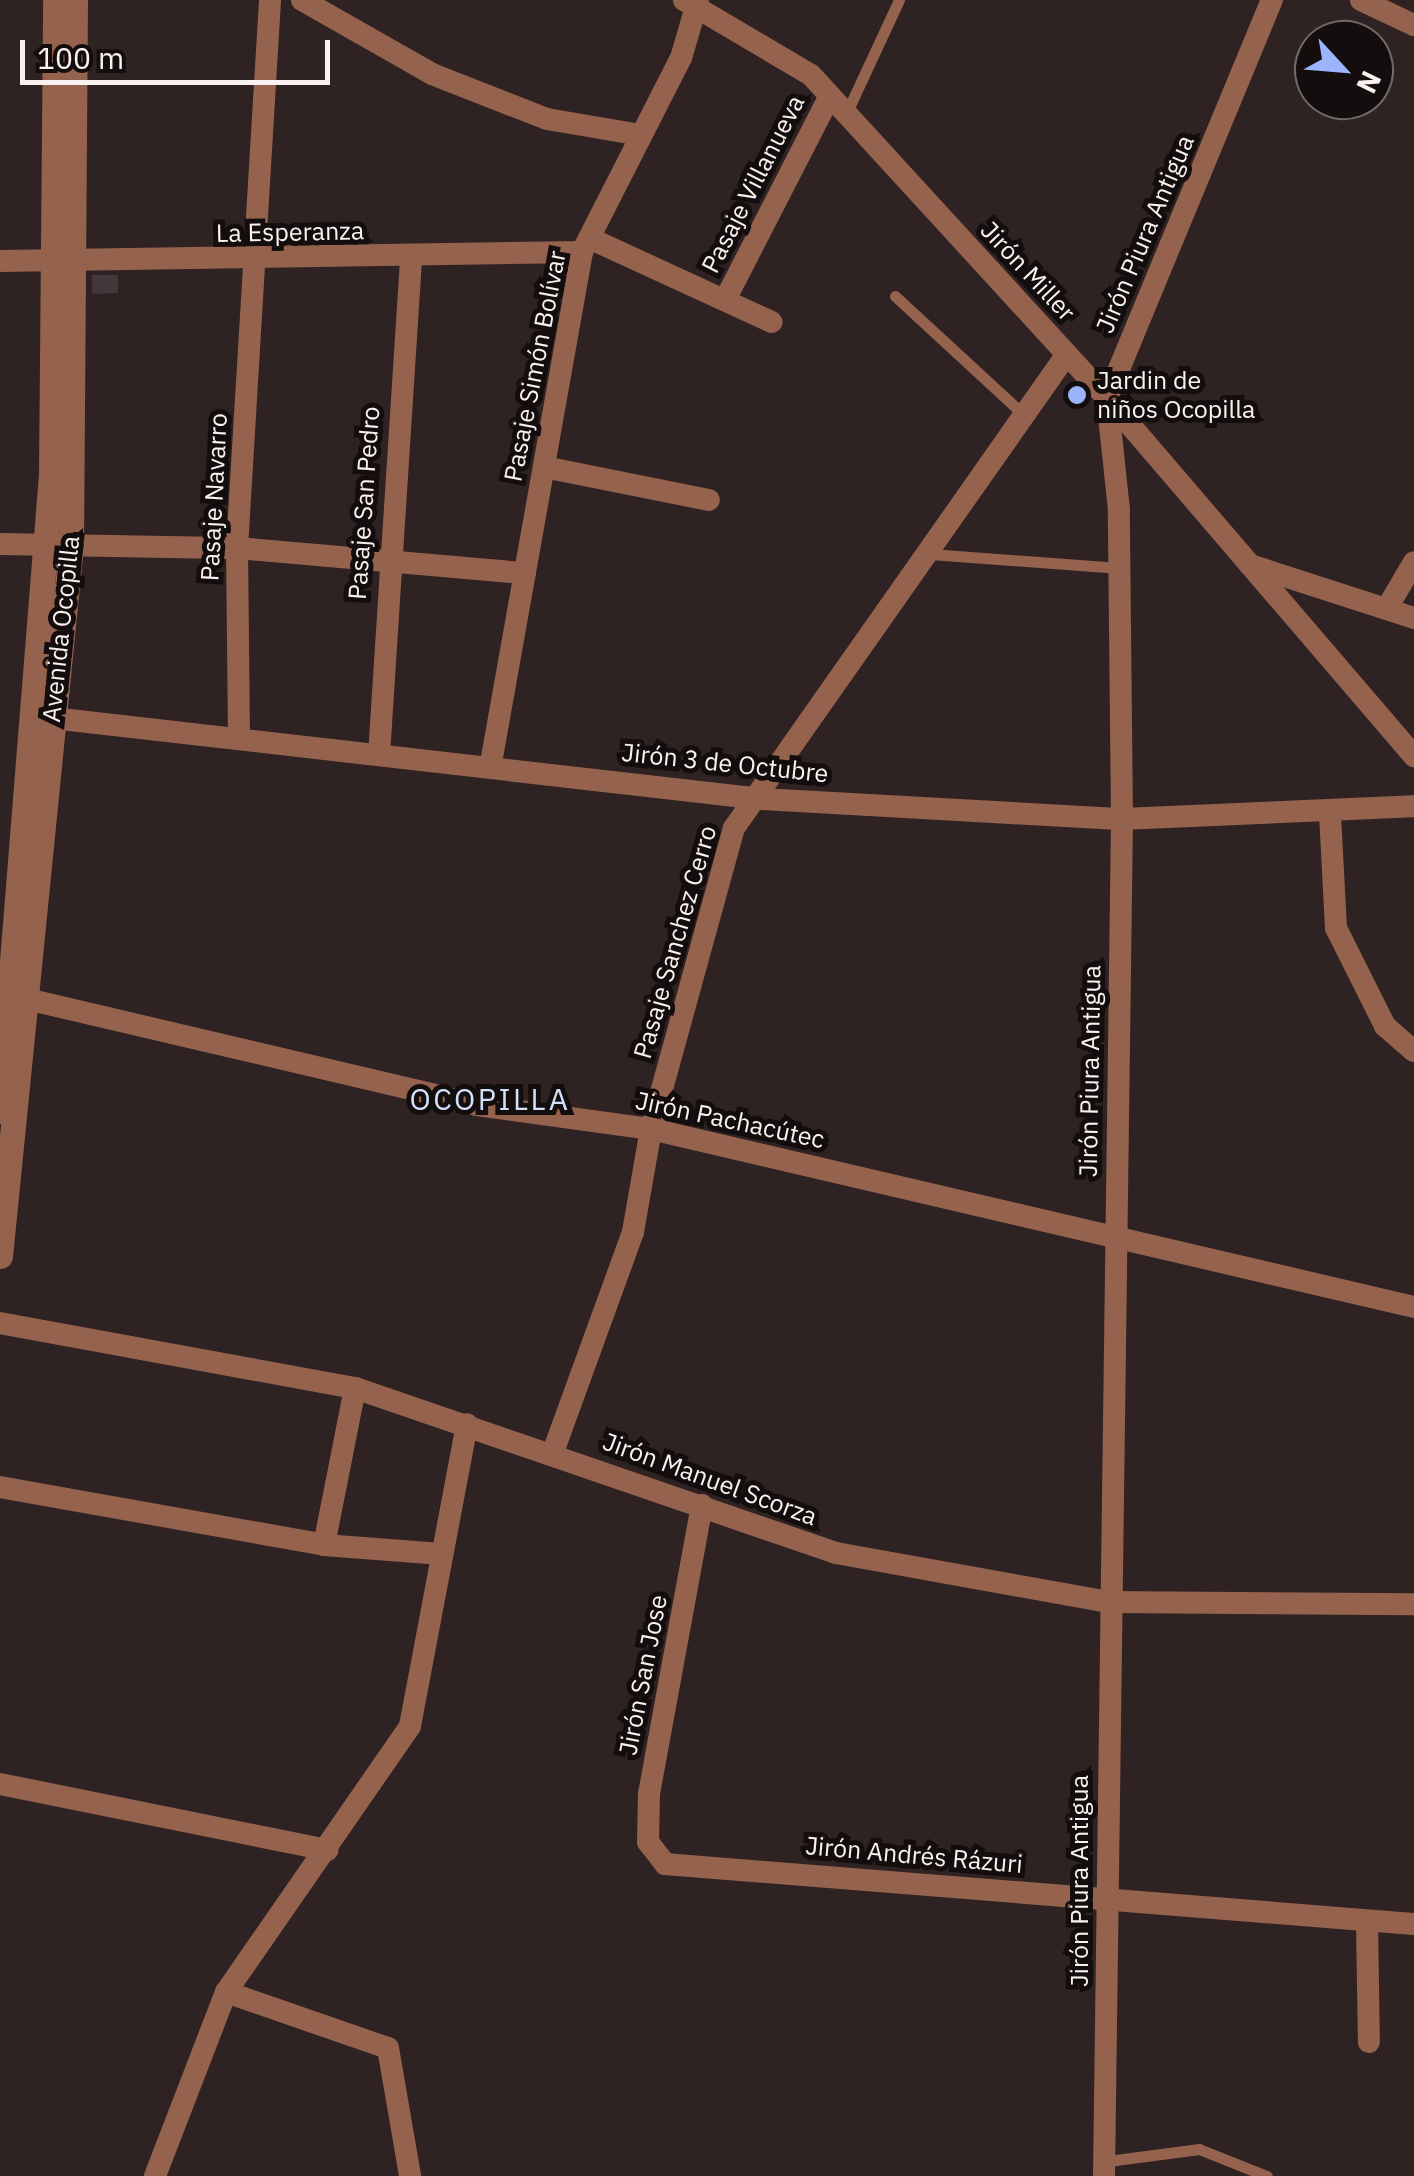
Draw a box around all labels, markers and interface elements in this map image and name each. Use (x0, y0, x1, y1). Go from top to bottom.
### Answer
scale bar (25, 20, 335, 82)
north arrow (1294, 20, 1394, 120)
text: 100 m (37, 38, 124, 77)
text: N (1349, 65, 1391, 100)
street label: Pasaje Villanueva (695, 90, 811, 278)
street label: Jirón Piura Antigua (1090, 131, 1200, 337)
street label: Jirón Miller (974, 215, 1082, 327)
street label: La Esperanza (216, 216, 364, 248)
street label: Pasaje Simón Bolívar (498, 248, 572, 484)
place label: Jardin de niños Ocopilla (1097, 366, 1255, 425)
marker: Jardin de niños Ocopilla (1066, 384, 1088, 406)
street label: Pasaje San Pedro (342, 405, 386, 601)
street label: Pasaje Navarro (195, 412, 233, 582)
street label: Avenida Ocopilla (36, 534, 86, 724)
street label: Jirón 3 de Octubre (620, 737, 830, 789)
street label: Pasaje Sanchez Cerro (627, 822, 723, 1062)
street label: Jirón Piura Antigua (1073, 965, 1107, 1177)
district label: OCOPILLA (410, 1081, 570, 1117)
street label: Jirón Pachacútec (633, 1085, 827, 1155)
street label: Jirón Manuel Scorza (599, 1426, 821, 1532)
street label: Jirón San Jose (613, 1592, 673, 1758)
street label: Jirón Piura Antigua (1064, 1775, 1094, 1987)
street label: Jirón Andrés Rázuri (804, 1831, 1024, 1879)

